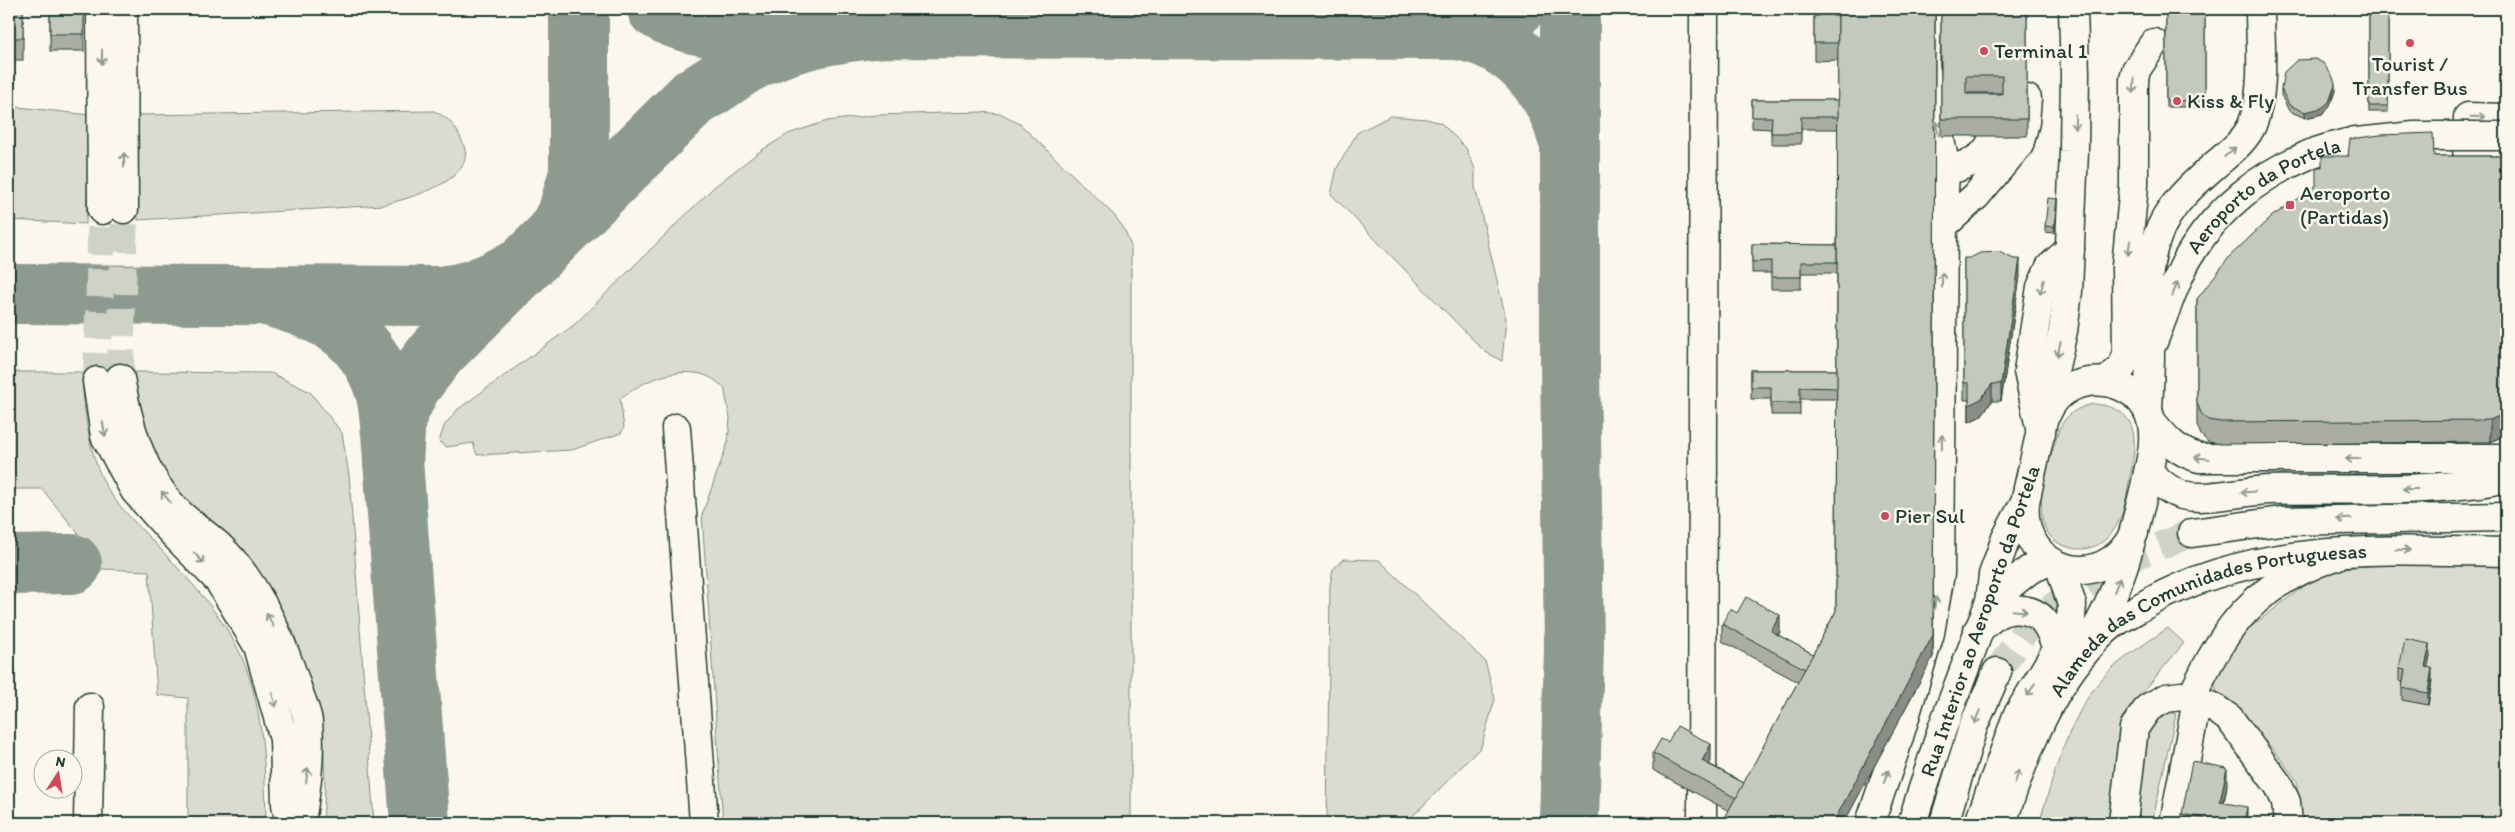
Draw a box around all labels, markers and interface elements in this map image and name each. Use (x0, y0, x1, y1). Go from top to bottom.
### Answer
marker: Tourist / Transfer Bus (2404, 37, 2416, 49)
place label: Terminal 1 (1994, 38, 2088, 63)
marker: Terminal 1 (1978, 45, 1990, 57)
one-way arrow (97, 49, 107, 65)
place label: Tourist / Transfer Bus (2352, 51, 2468, 100)
one-way arrow (2129, 78, 2138, 94)
place label: Kiss & Fly (2187, 88, 2274, 113)
marker: Kiss & Fly (2171, 95, 2183, 107)
one-way arrow (2070, 113, 2080, 129)
one-way arrow (2470, 113, 2486, 122)
one-way arrow (1932, 121, 1942, 137)
street label: Aeroporto da Portela (2181, 132, 2343, 258)
one-way arrow (2224, 146, 2237, 158)
one-way arrow (119, 152, 129, 168)
place label: Aeroporto (Partidas) (2300, 180, 2390, 229)
marker: Aeroporto (Partidas) (2284, 199, 2296, 211)
one-way arrow (2124, 240, 2134, 256)
one-way arrow (1937, 272, 1947, 288)
one-way arrow (2037, 278, 2046, 294)
one-way arrow (2171, 282, 2181, 297)
one-way arrow (2054, 341, 2063, 357)
one-way arrow (100, 420, 110, 436)
one-way arrow (1937, 435, 1946, 451)
one-way arrow (2194, 453, 2210, 463)
one-way arrow (2346, 454, 2362, 464)
street label: Rua Interior ao Aeroporto da Portela (1914, 462, 2045, 780)
one-way arrow (2402, 484, 2418, 494)
one-way arrow (2240, 487, 2256, 497)
one-way arrow (160, 491, 171, 504)
place label: Pier Sul (1895, 503, 1965, 528)
marker: Pier Sul (1879, 510, 1891, 522)
one-way arrow (2336, 514, 2352, 524)
street label: Alameda das Comunidades Portuguesas (2044, 538, 2367, 701)
one-way arrow (2394, 545, 2410, 555)
one-way arrow (193, 552, 205, 565)
one-way arrow (2113, 578, 2122, 593)
one-way arrow (1931, 597, 1941, 613)
one-way arrow (2012, 606, 2028, 615)
one-way arrow (265, 613, 274, 628)
one-way arrow (2026, 683, 2036, 697)
one-way arrow (270, 691, 279, 707)
one-way arrow (1972, 709, 1982, 724)
north arrow (32, 750, 82, 800)
text: N (54, 752, 67, 771)
one-way arrow (302, 767, 312, 783)
one-way arrow (1882, 770, 1891, 785)
one-way arrow (2013, 770, 2022, 785)

